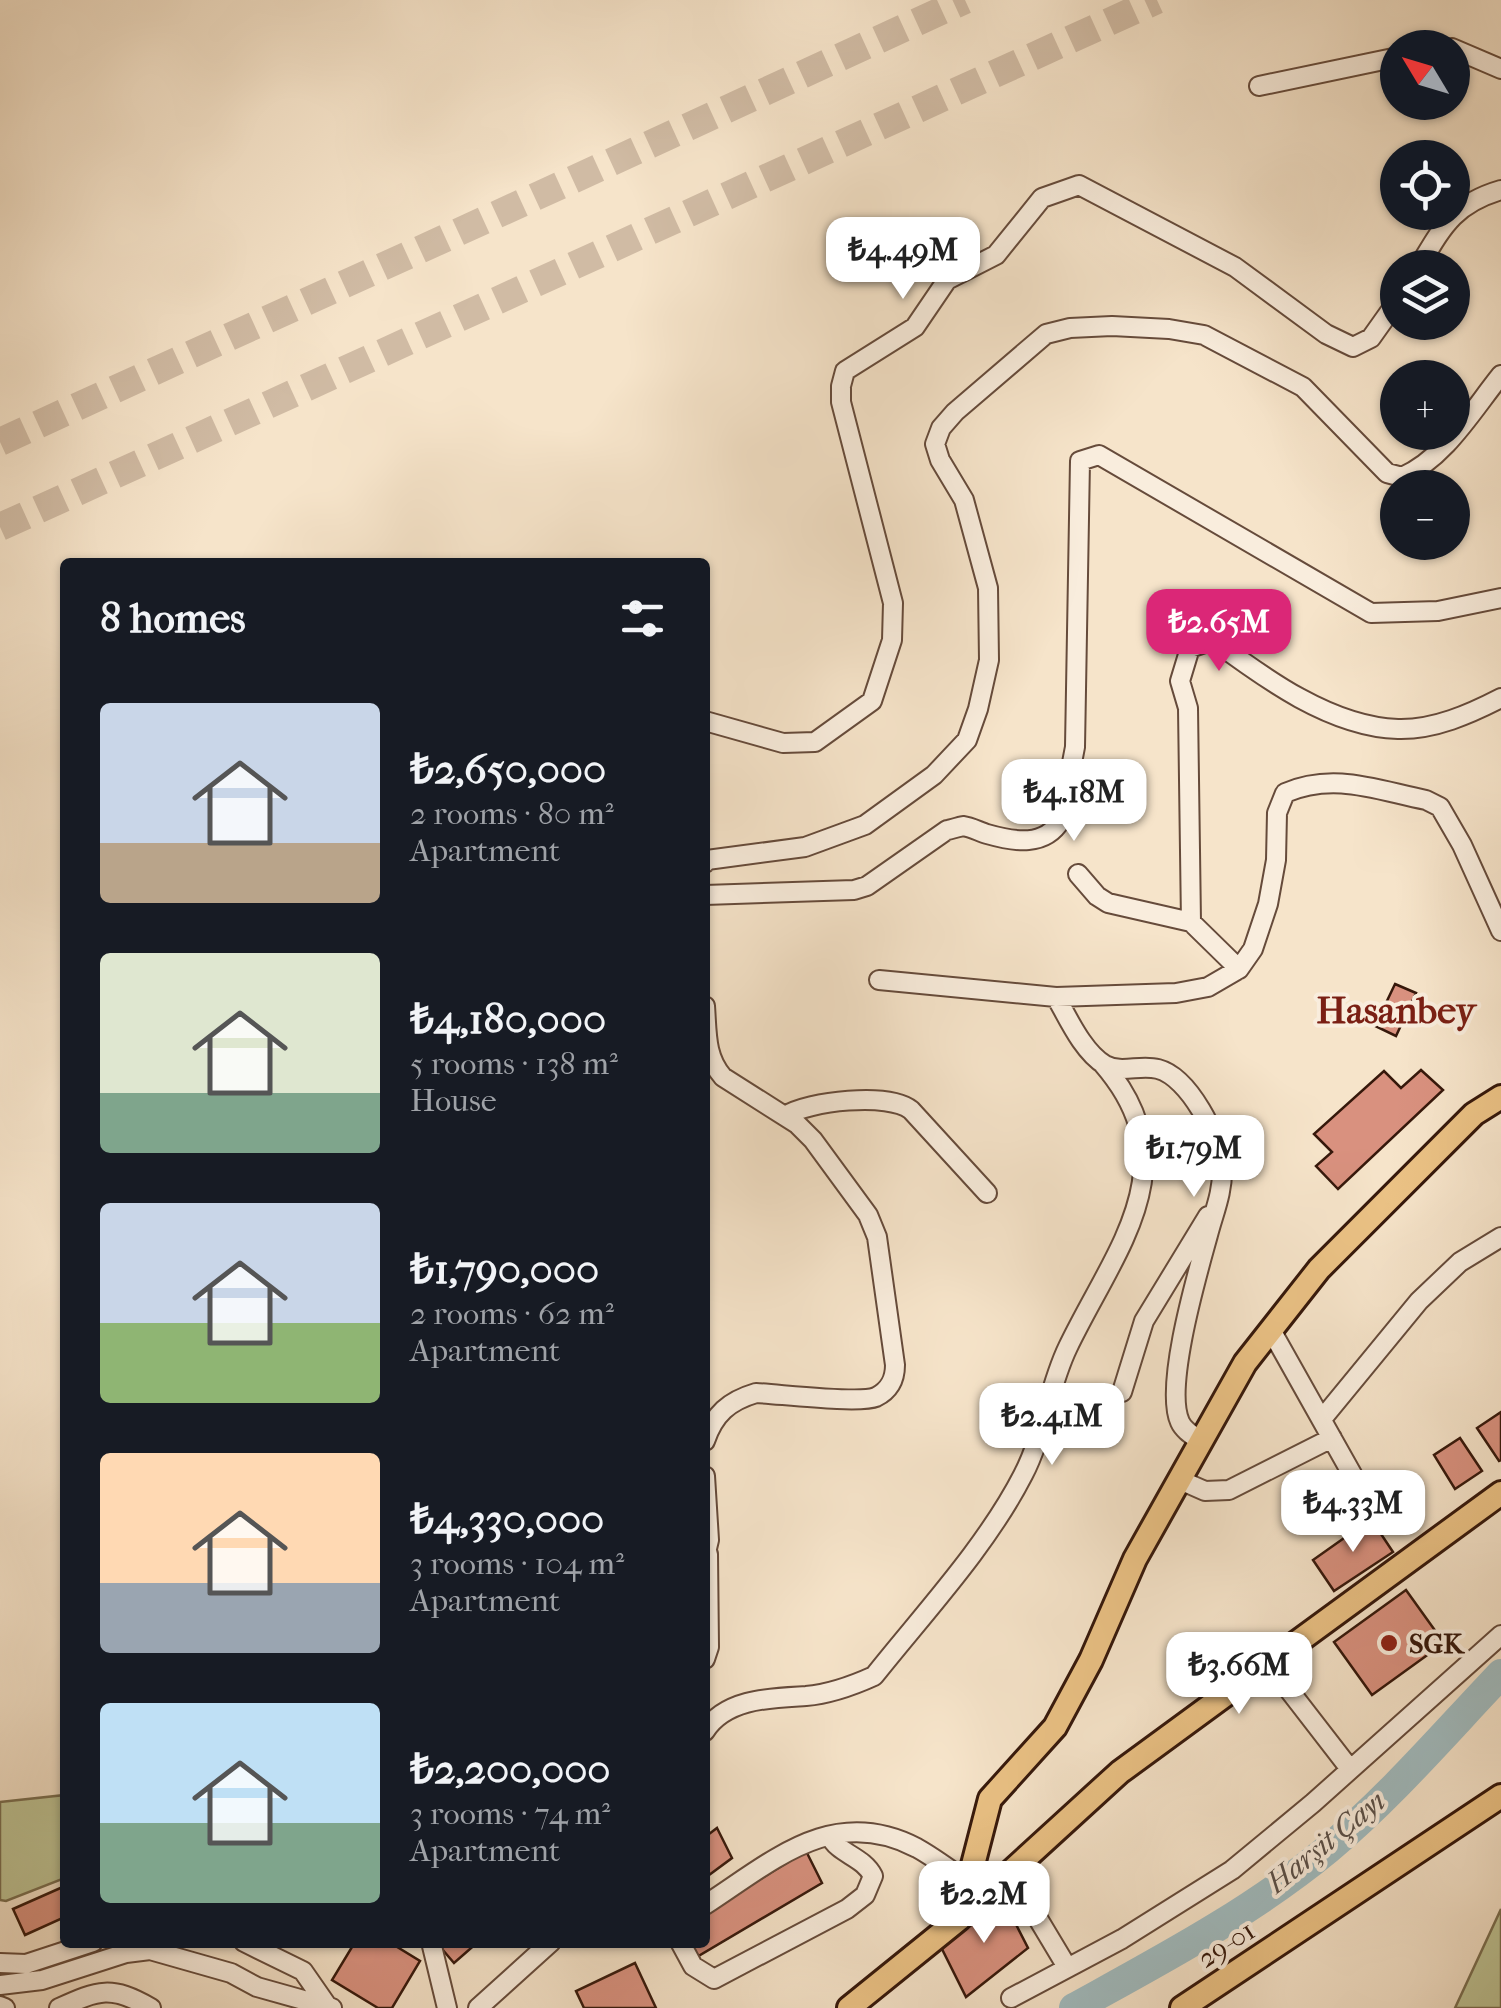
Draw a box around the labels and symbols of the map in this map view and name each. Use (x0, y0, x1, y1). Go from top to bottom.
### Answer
north arrow (1380, 30, 1470, 120)
pin: ₺4.49M (822, 217, 984, 302)
pin: ₺2.65M (1138, 589, 1300, 674)
pin: ₺4.18M (993, 759, 1155, 844)
district label: Hasanbey (1316, 988, 1477, 1033)
pin: ₺1.79M (1113, 1115, 1275, 1200)
pin: ₺2.41M (971, 1383, 1133, 1468)
pin: ₺4.33M (1272, 1470, 1434, 1555)
place label: SGK (1409, 1627, 1465, 1660)
pin: ₺3.66M (1158, 1632, 1320, 1717)
marker: SGK (1378, 1632, 1400, 1654)
water label: Harşit Çayı (1259, 1784, 1392, 1901)
pin: ₺2.2M (914, 1861, 1054, 1946)
street label: 29-01 (1191, 1913, 1261, 1975)

